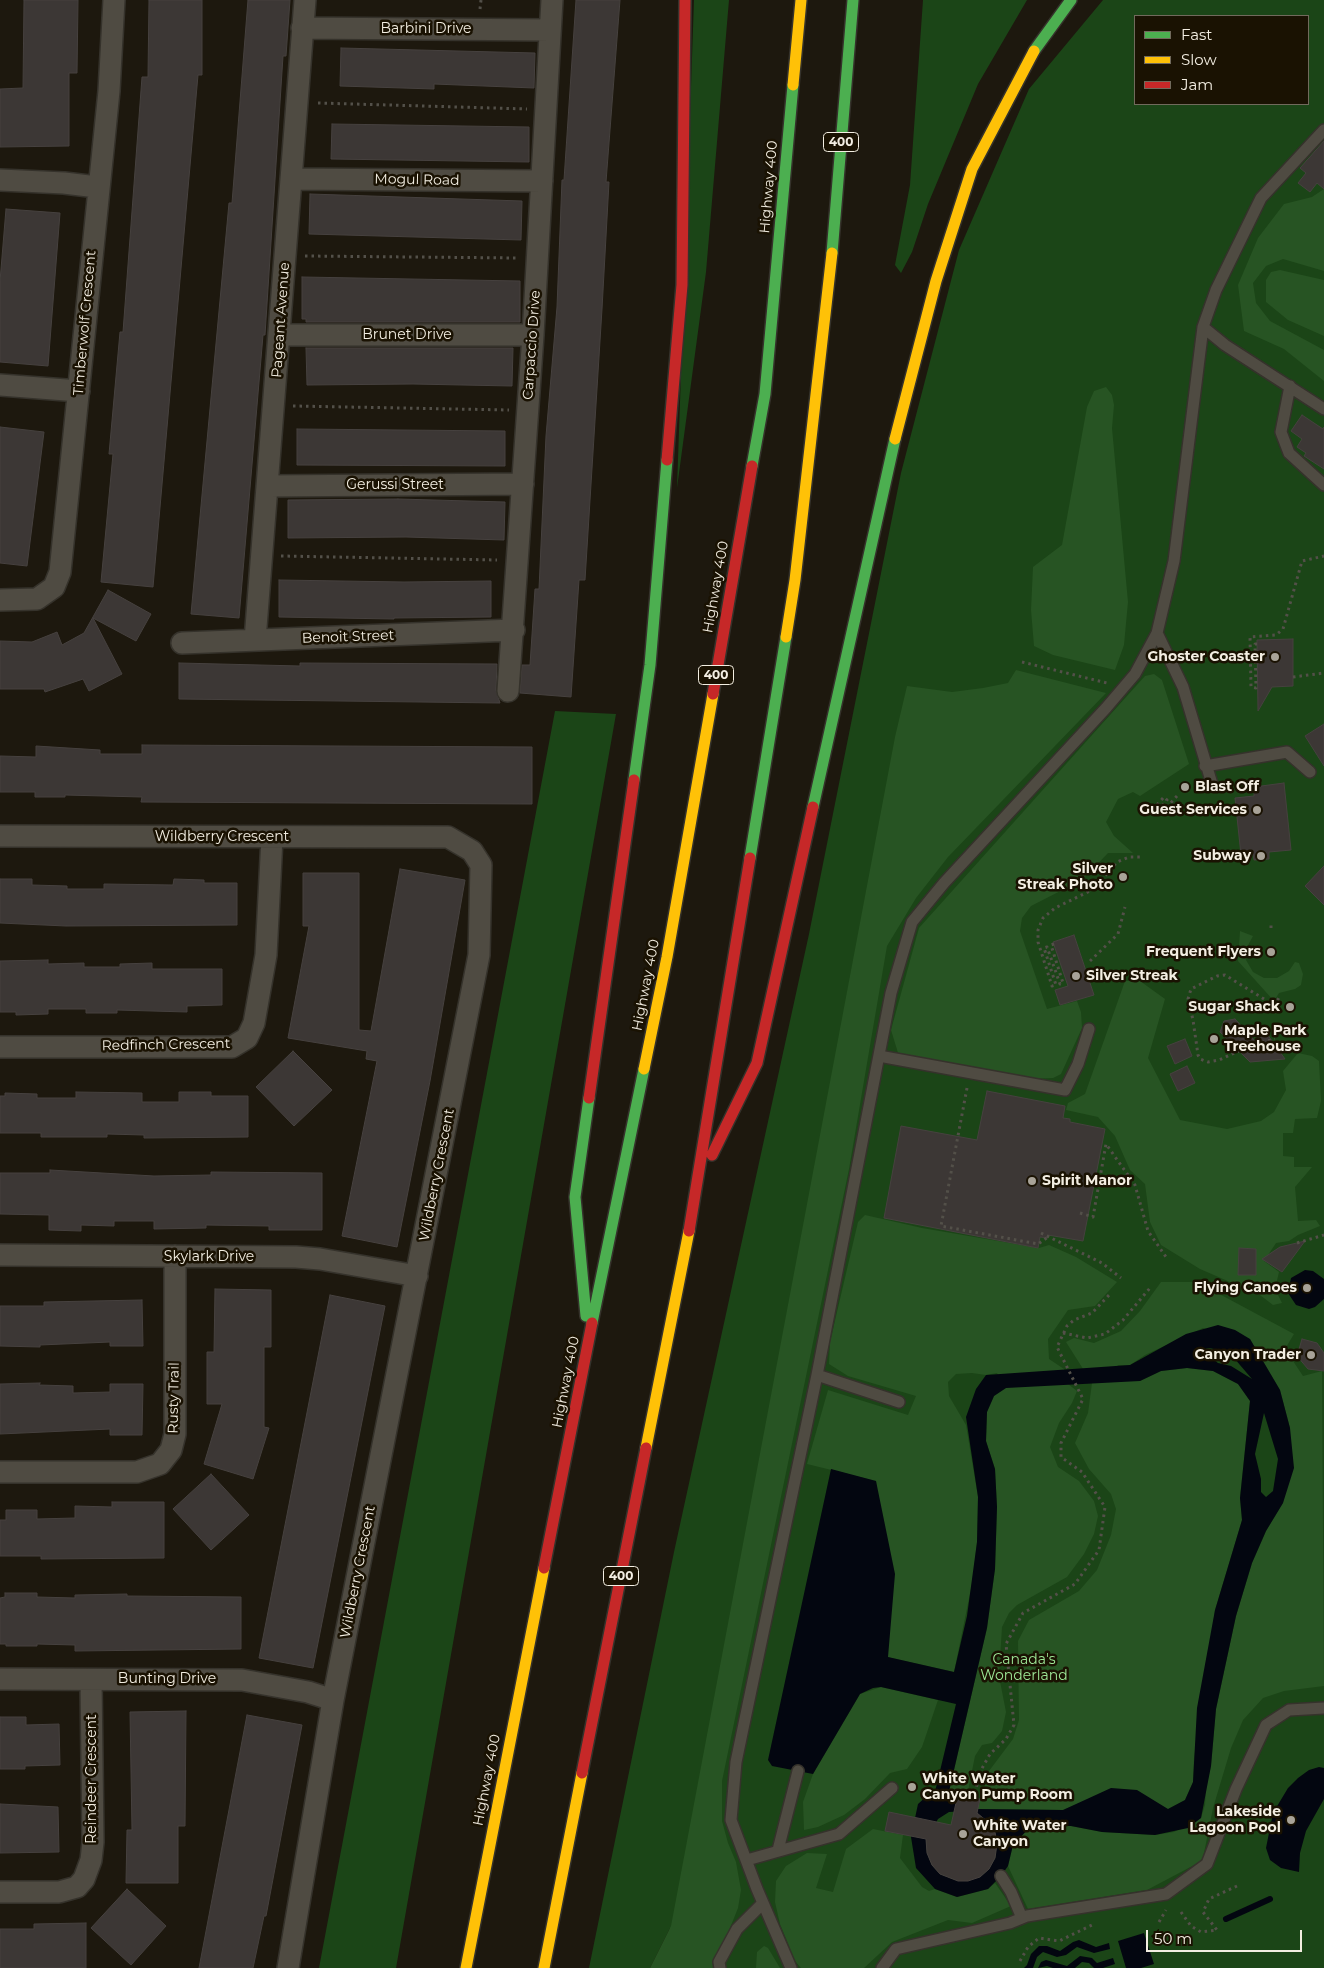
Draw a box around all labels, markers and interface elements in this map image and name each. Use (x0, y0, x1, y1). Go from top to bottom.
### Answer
legend (1134, 15, 1309, 105)
street label: Barbini Drive (380, 21, 472, 37)
text: Fast (1181, 25, 1212, 44)
text: Slow (1181, 50, 1217, 69)
text: Jam (1181, 75, 1213, 94)
road number: 400 (824, 132, 858, 152)
street label: Highway 400 (757, 140, 781, 234)
street label: Mogul Road (374, 171, 460, 189)
street label: Timberwolf Crescent (70, 250, 100, 396)
street label: Pageant Avenue (269, 262, 293, 378)
street label: Carpaccio Drive (520, 290, 544, 400)
street label: Brunet Drive (362, 327, 452, 343)
street label: Gerussi Street (346, 477, 444, 493)
street label: Highway 400 (700, 540, 732, 634)
street label: Benoit Street (301, 627, 395, 647)
place label: Ghoster Coaster (1147, 649, 1265, 665)
marker: Ghoster Coaster (1269, 651, 1281, 663)
road number: 400 (698, 666, 734, 684)
place label: Blast Off (1195, 779, 1259, 795)
marker: Blast Off (1179, 781, 1191, 793)
place label: Guest Services (1139, 802, 1247, 818)
marker: Guest Services (1251, 804, 1263, 816)
street label: Wildberry Crescent (155, 829, 289, 845)
place label: Subway (1193, 848, 1251, 864)
marker: Subway (1255, 850, 1267, 862)
place label: Silver Streak Photo (1017, 861, 1113, 894)
marker: Silver Streak Photo (1117, 871, 1129, 883)
street label: Highway 400 (629, 938, 663, 1032)
place label: Frequent Flyers (1146, 944, 1261, 960)
marker: Frequent Flyers (1265, 946, 1277, 958)
place label: Silver Streak (1086, 968, 1178, 984)
marker: Silver Streak (1070, 970, 1082, 982)
place label: Sugar Shack (1188, 999, 1280, 1015)
marker: Sugar Shack (1284, 1001, 1296, 1013)
place label: Maple Park Treehouse (1224, 1023, 1307, 1056)
marker: Maple Park Treehouse (1208, 1033, 1220, 1045)
street label: Redfinch Crescent (101, 1035, 231, 1055)
street label: Wildberry Crescent (416, 1107, 458, 1243)
place label: Spirit Manor (1042, 1173, 1132, 1189)
marker: Spirit Manor (1026, 1175, 1038, 1187)
street label: Skylark Drive (164, 1249, 254, 1265)
place label: Flying Canoes (1194, 1280, 1297, 1296)
marker: Flying Canoes (1301, 1282, 1313, 1294)
street label: Highway 400 (549, 1335, 583, 1429)
place label: Canyon Trader (1195, 1347, 1301, 1363)
marker: Canyon Trader (1305, 1349, 1317, 1361)
street label: Rusty Trail (165, 1362, 183, 1434)
street label: Wildberry Crescent (337, 1504, 379, 1640)
road number: 400 (604, 1566, 638, 1585)
park label: Canada's Wonderland (980, 1652, 1068, 1684)
street label: Bunting Drive (118, 1671, 216, 1687)
street label: Reindeer Crescent (84, 1714, 100, 1844)
street label: Highway 400 (470, 1733, 504, 1827)
place label: White Water Canyon Pump Room (922, 1771, 1073, 1804)
marker: White Water Canyon Pump Room (906, 1781, 918, 1793)
place label: Lakeside Lagoon Pool (1189, 1804, 1281, 1836)
marker: Lakeside Lagoon Pool (1285, 1814, 1297, 1826)
place label: White Water Canyon (973, 1818, 1067, 1850)
marker: White Water Canyon (957, 1828, 969, 1840)
scale bar (1149, 1920, 1305, 1952)
text: 50 m (1154, 1929, 1192, 1948)

